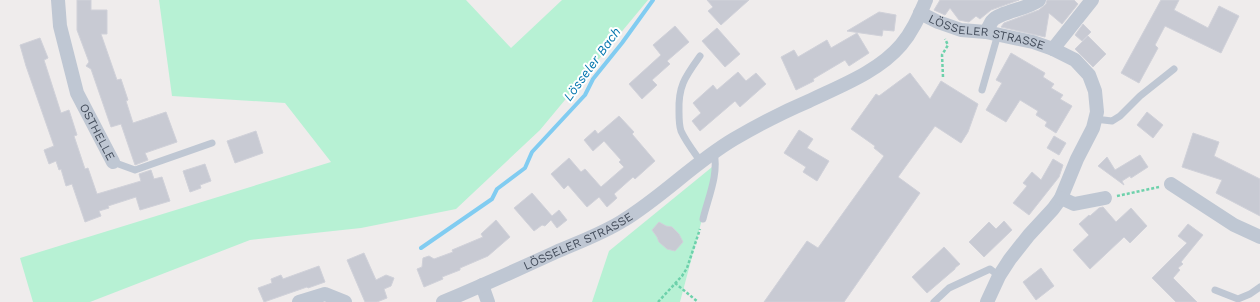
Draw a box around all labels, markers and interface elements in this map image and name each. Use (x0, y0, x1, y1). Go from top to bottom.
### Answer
street label: LÖSSELER STRASSE (926, 11, 1047, 53)
water label: Lösseler Bach (560, 24, 624, 104)
street label: OSTHELLE (77, 101, 118, 163)
street label: LÖSSELER STRASSE (521, 209, 636, 273)

